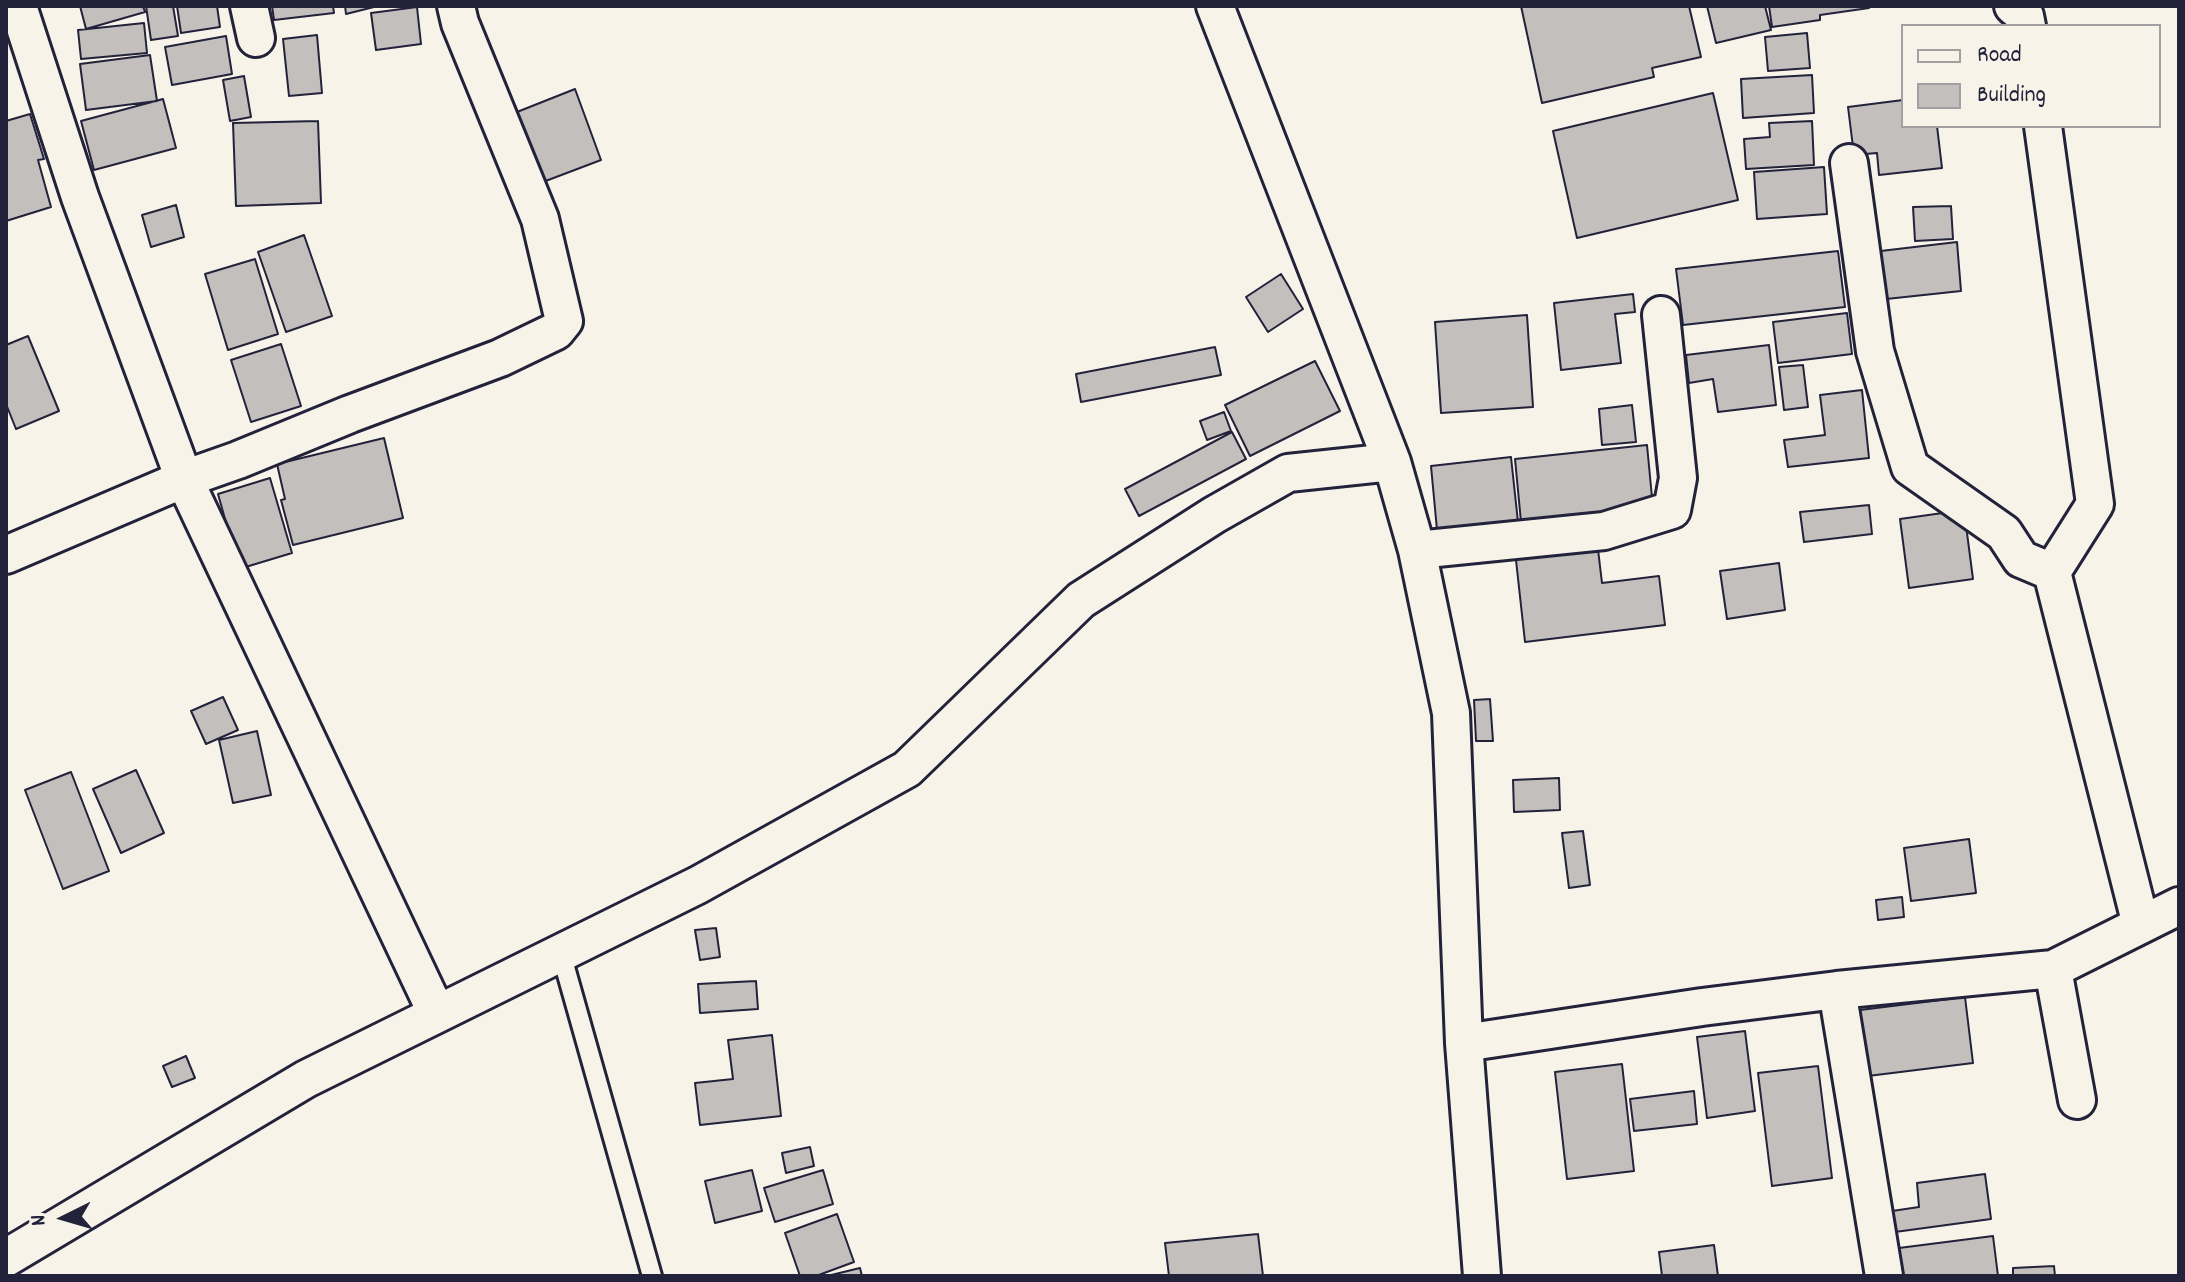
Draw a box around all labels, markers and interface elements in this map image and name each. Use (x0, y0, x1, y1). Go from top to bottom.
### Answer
legend (1901, 24, 2161, 128)
text: Road (1977, 39, 2022, 73)
text: Building (1977, 79, 2046, 113)
north arrow (24, 1178, 104, 1258)
text: N (24, 1213, 56, 1227)

